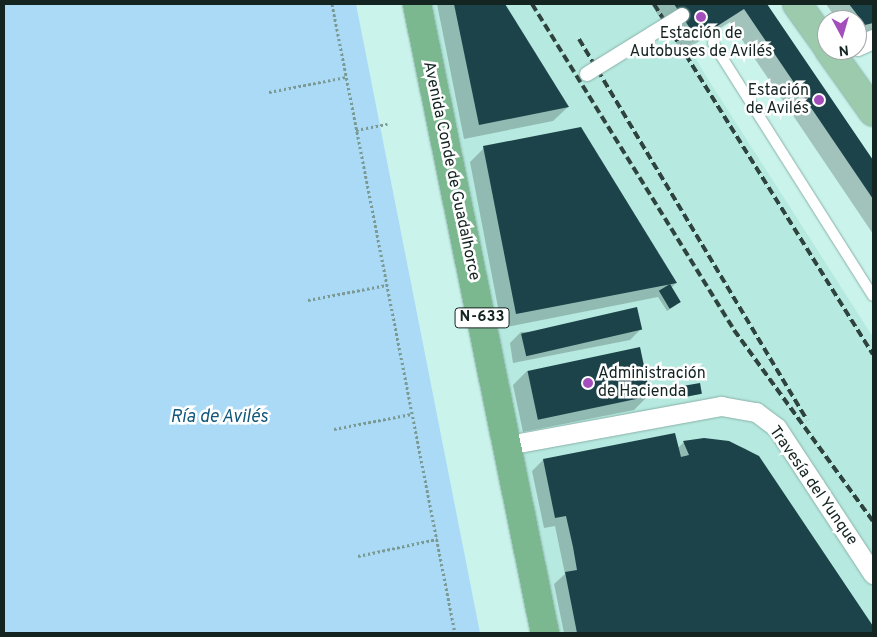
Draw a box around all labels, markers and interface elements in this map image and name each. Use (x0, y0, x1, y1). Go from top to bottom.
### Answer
north arrow (817, 10, 867, 60)
marker: Estación de Autobuses de Avilés (695, 11, 707, 23)
place label: Estación de Autobuses de Avilés (629, 24, 773, 62)
text: N (838, 40, 849, 58)
street label: Avenida Conde de Guadalhorce (418, 60, 484, 282)
place label: Estación de Avilés (745, 81, 809, 119)
marker: Estación de Avilés (813, 94, 825, 106)
road number: N-633 (454, 306, 510, 330)
place label: Administración de Hacienda (598, 364, 706, 402)
marker: Administración de Hacienda (582, 377, 594, 389)
water label: Ría de Avilés (170, 407, 268, 429)
street label: Travesía del Yunque (764, 422, 862, 550)

